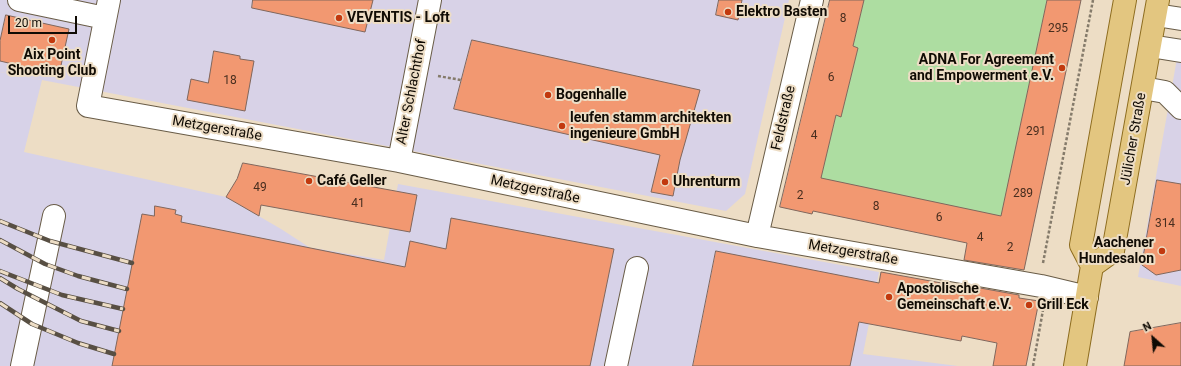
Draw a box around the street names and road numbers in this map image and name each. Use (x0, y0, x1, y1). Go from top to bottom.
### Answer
street label: Alter Schlachthof (394, 38, 430, 146)
street label: Feldstraße (768, 84, 800, 152)
street label: Jülicher Straße (1118, 91, 1150, 187)
street label: Metzgerstraße (171, 113, 263, 145)
street label: Metzgerstraße (489, 172, 581, 208)
street label: Metzgerstraße (807, 237, 899, 269)

